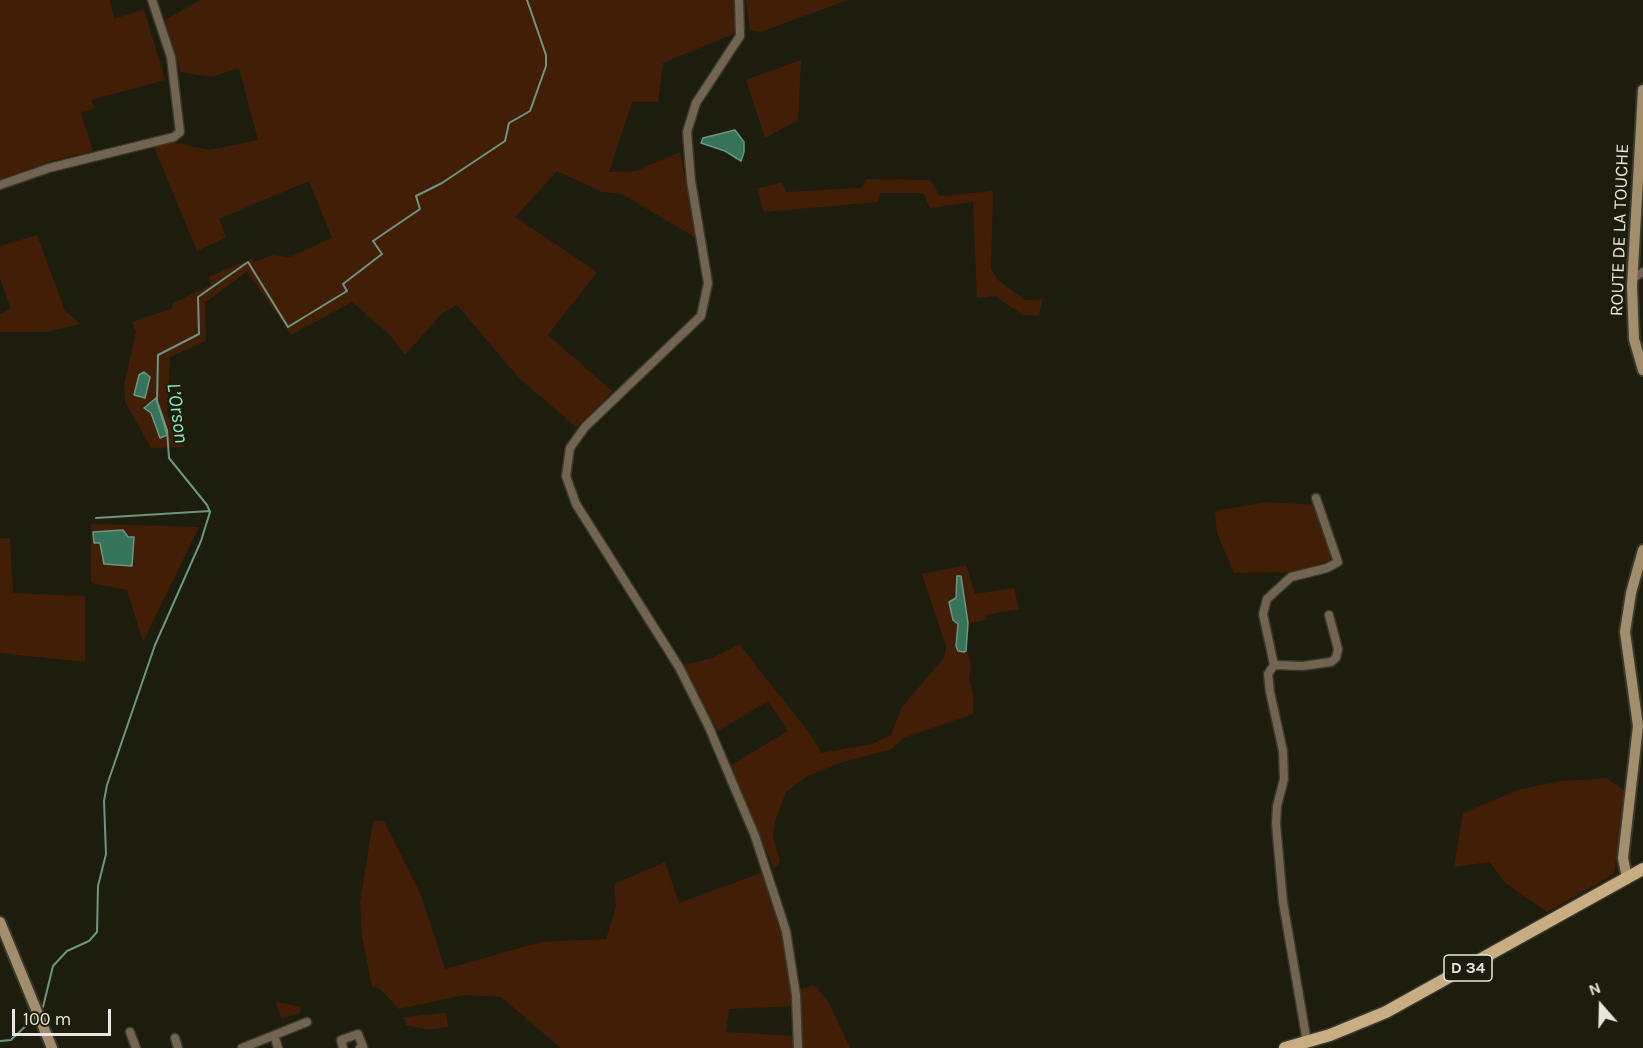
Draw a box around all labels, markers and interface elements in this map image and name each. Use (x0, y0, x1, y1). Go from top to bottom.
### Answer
street label: ROUTE DE LA TOUCHE (1606, 143, 1634, 317)
water label: L’Orson (161, 381, 193, 445)
road number: D 34 (1444, 955, 1492, 981)
north arrow (1571, 976, 1631, 1036)
text: N (1586, 978, 1603, 1000)
scale bar (15, 997, 114, 1035)
text: 100 m (23, 1008, 71, 1030)

